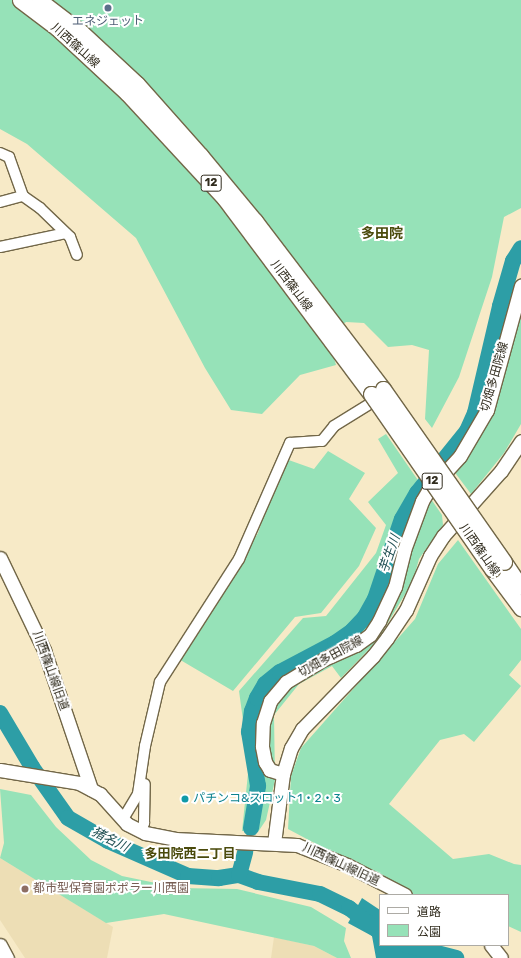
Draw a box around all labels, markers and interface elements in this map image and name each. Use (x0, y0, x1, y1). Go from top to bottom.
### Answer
marker: エネジェット (103, 3, 113, 13)
place label: エネジェット (72, 15, 144, 29)
street label: 川西篠山線 (48, 21, 102, 71)
road number: 12 (200, 174, 222, 192)
district label: 多田院 (361, 226, 403, 242)
street label: 川西篠山線 (267, 258, 315, 314)
street label: 切畑多田院線 (478, 340, 512, 414)
road number: 12 (421, 472, 443, 490)
street label: 川西篠山線 (456, 521, 502, 579)
water label: 芋生川 (376, 533, 404, 575)
street label: 川西篠山線旧道 (29, 629, 71, 713)
street label: 切畑多田院線 (296, 633, 366, 681)
place label: パチンコ&スロット1・2・3 (193, 792, 341, 806)
marker: パチンコ&スロット1・2・3 (180, 794, 190, 804)
water label: 猪名川 (89, 824, 131, 856)
street label: 川西篠山線旧道 (300, 841, 382, 889)
district label: 多田院西二丁目 (145, 846, 235, 862)
place label: 都市型保育園ポポラー川西園 (33, 882, 189, 896)
marker: 都市型保育園ポポラー川西園 (20, 884, 30, 894)
legend (379, 894, 509, 946)
text: 道路 (417, 905, 441, 919)
text: 公園 (417, 925, 441, 939)

